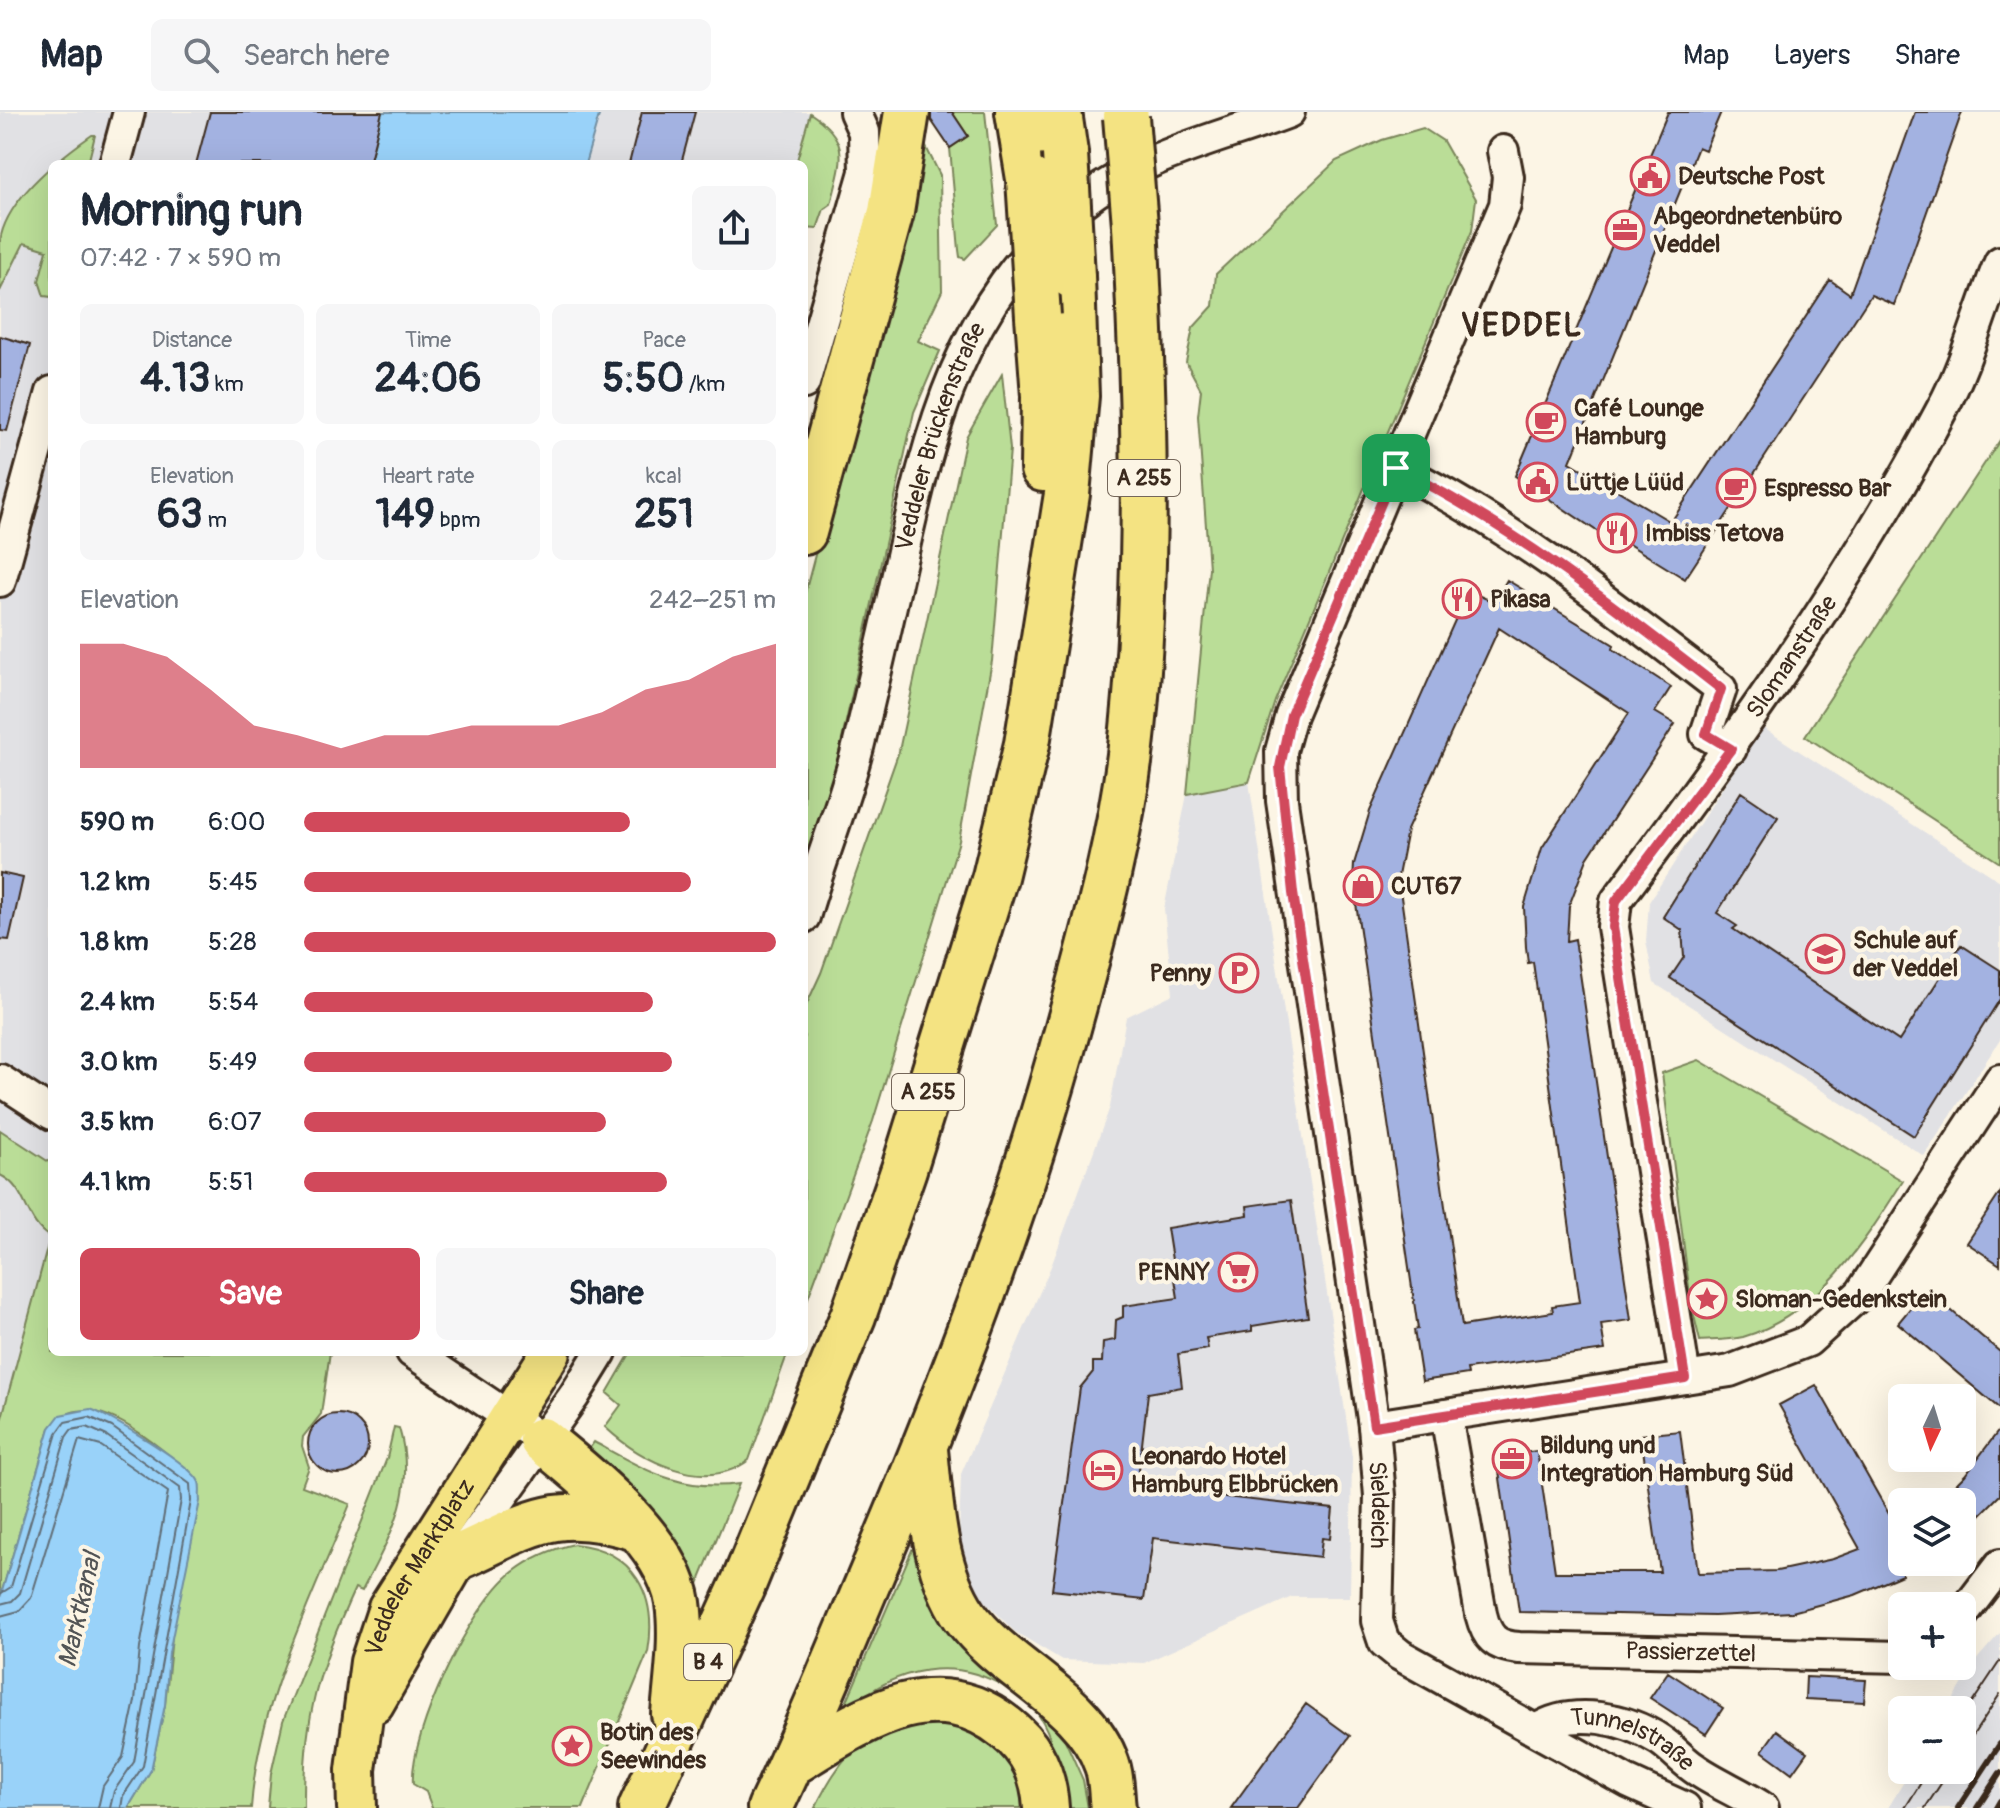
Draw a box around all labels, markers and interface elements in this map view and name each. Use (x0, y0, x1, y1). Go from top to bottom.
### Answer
search box (151, 19, 711, 91)
text: Map (40, 31, 103, 79)
icon: search (179, 33, 223, 77)
text: Search here (243, 37, 390, 74)
text: Map (1683, 38, 1729, 73)
text: Layers (1773, 38, 1850, 73)
text: Share (1894, 38, 1960, 73)
public building icon: Deutsche Post (1629, 155, 1671, 197)
place label: Deutsche Post (1678, 162, 1826, 191)
text: Morning run (80, 184, 303, 239)
button: share (692, 186, 776, 270)
place label: Abgeordnetenbüro Veddel (1653, 202, 1842, 259)
office icon: Abgeordnetenbüro Veddel (1604, 209, 1646, 251)
text: 07:42 · 7 × 590 m (80, 242, 281, 274)
district label: VEDDEL (1461, 306, 1583, 346)
street label: Veddeler Brückenstraße (889, 317, 992, 553)
text: Distance (152, 326, 232, 354)
text: Time (405, 326, 451, 354)
text: Pace (642, 326, 686, 354)
text: 4.13 (140, 354, 210, 403)
text: 24:06 (375, 354, 481, 403)
text: 5:50 (603, 354, 684, 403)
text: km (210, 370, 244, 398)
text: /km (684, 370, 725, 398)
place label: Café Lounge Hamburg (1574, 394, 1705, 451)
cafe icon: Café Lounge Hamburg (1525, 401, 1567, 443)
pin (1362, 434, 1430, 502)
icon: arrive (1374, 446, 1418, 490)
road number: A 255 (1108, 460, 1180, 496)
public building icon: Lüttje Lüüd (1517, 461, 1559, 503)
text: Elevation (150, 462, 234, 490)
text: Heart rate (382, 462, 474, 490)
text: kcal (646, 462, 682, 490)
cafe icon: Espresso Bar (1715, 467, 1757, 509)
place label: Lüttje Lüüd (1566, 468, 1684, 497)
place label: Espresso Bar (1764, 474, 1892, 503)
text: 63 (157, 490, 203, 539)
text: 149 (376, 490, 435, 539)
text: 251 (634, 490, 694, 539)
text: m (203, 506, 227, 534)
text: bpm (435, 506, 480, 534)
restaurant icon: Imbiss Tetova (1596, 512, 1638, 554)
place label: Imbiss Tetova (1645, 519, 1784, 548)
restaurant icon: Pikasa (1441, 578, 1483, 620)
text: Elevation (80, 584, 179, 616)
text: 242–251 m (649, 584, 776, 616)
place label: Pikasa (1490, 585, 1551, 614)
street label: Slomanstraße (1740, 589, 1843, 723)
text: 590 m (80, 806, 154, 838)
text: 6:00 (208, 806, 266, 838)
shop icon: CUT67 (1342, 865, 1384, 907)
text: 1.2 km (80, 866, 150, 898)
text: 5:45 (208, 866, 258, 898)
place label: CUT67 (1391, 872, 1462, 901)
text: 1.8 km (80, 926, 149, 958)
text: 5:28 (208, 926, 257, 958)
place label: Schule auf der Veddel (1853, 926, 1958, 983)
school or university icon: Schule auf der Veddel (1804, 933, 1846, 975)
parking icon: Penny (1218, 952, 1260, 994)
place label: Penny (1149, 959, 1212, 988)
text: 2.4 km (80, 986, 155, 1018)
text: 5:54 (208, 986, 258, 1018)
text: 3.0 km (80, 1046, 158, 1078)
text: 5:49 (208, 1046, 258, 1078)
road number: A 255 (892, 1074, 964, 1110)
text: 3.5 km (80, 1106, 154, 1138)
text: 6:07 (208, 1106, 262, 1138)
text: 4.1 km (80, 1166, 151, 1198)
text: 5:51 (208, 1166, 253, 1198)
button: Save (80, 1248, 420, 1340)
button: Share (436, 1248, 776, 1340)
supermarket icon: PENNY (1217, 1251, 1259, 1293)
place label: PENNY (1137, 1258, 1210, 1287)
place icon: Sloman-Gedenkstein (1686, 1278, 1728, 1320)
place label: Sloman-Gedenkstein (1735, 1285, 1947, 1314)
north arrow (1888, 1384, 1976, 1472)
map controls (1888, 1384, 1976, 1784)
place label: Bildung und Integration Hamburg Süd (1540, 1431, 1794, 1488)
office icon: Bildung und Integration Hamburg Süd (1491, 1438, 1533, 1480)
place label: Leonardo Hotel Hamburg Elbbrücken (1131, 1442, 1338, 1499)
hotel icon: Leonardo Hotel Hamburg Elbbrücken (1082, 1449, 1124, 1491)
street label: Sieldeich (1363, 1460, 1395, 1549)
street label: Veddeler Marktplatz (359, 1474, 481, 1660)
button: layers (1888, 1488, 1976, 1576)
water label: Marktkanal (51, 1547, 109, 1670)
button: + (1888, 1592, 1976, 1680)
street label: Passierzettel (1625, 1636, 1757, 1668)
road number: B 4 (684, 1644, 732, 1680)
button: − (1888, 1696, 1976, 1784)
street label: Tunnelstraße (1570, 1702, 1701, 1778)
place label: Botin des Seewindes (600, 1718, 706, 1775)
place icon: Botin des Seewindes (551, 1725, 593, 1767)

